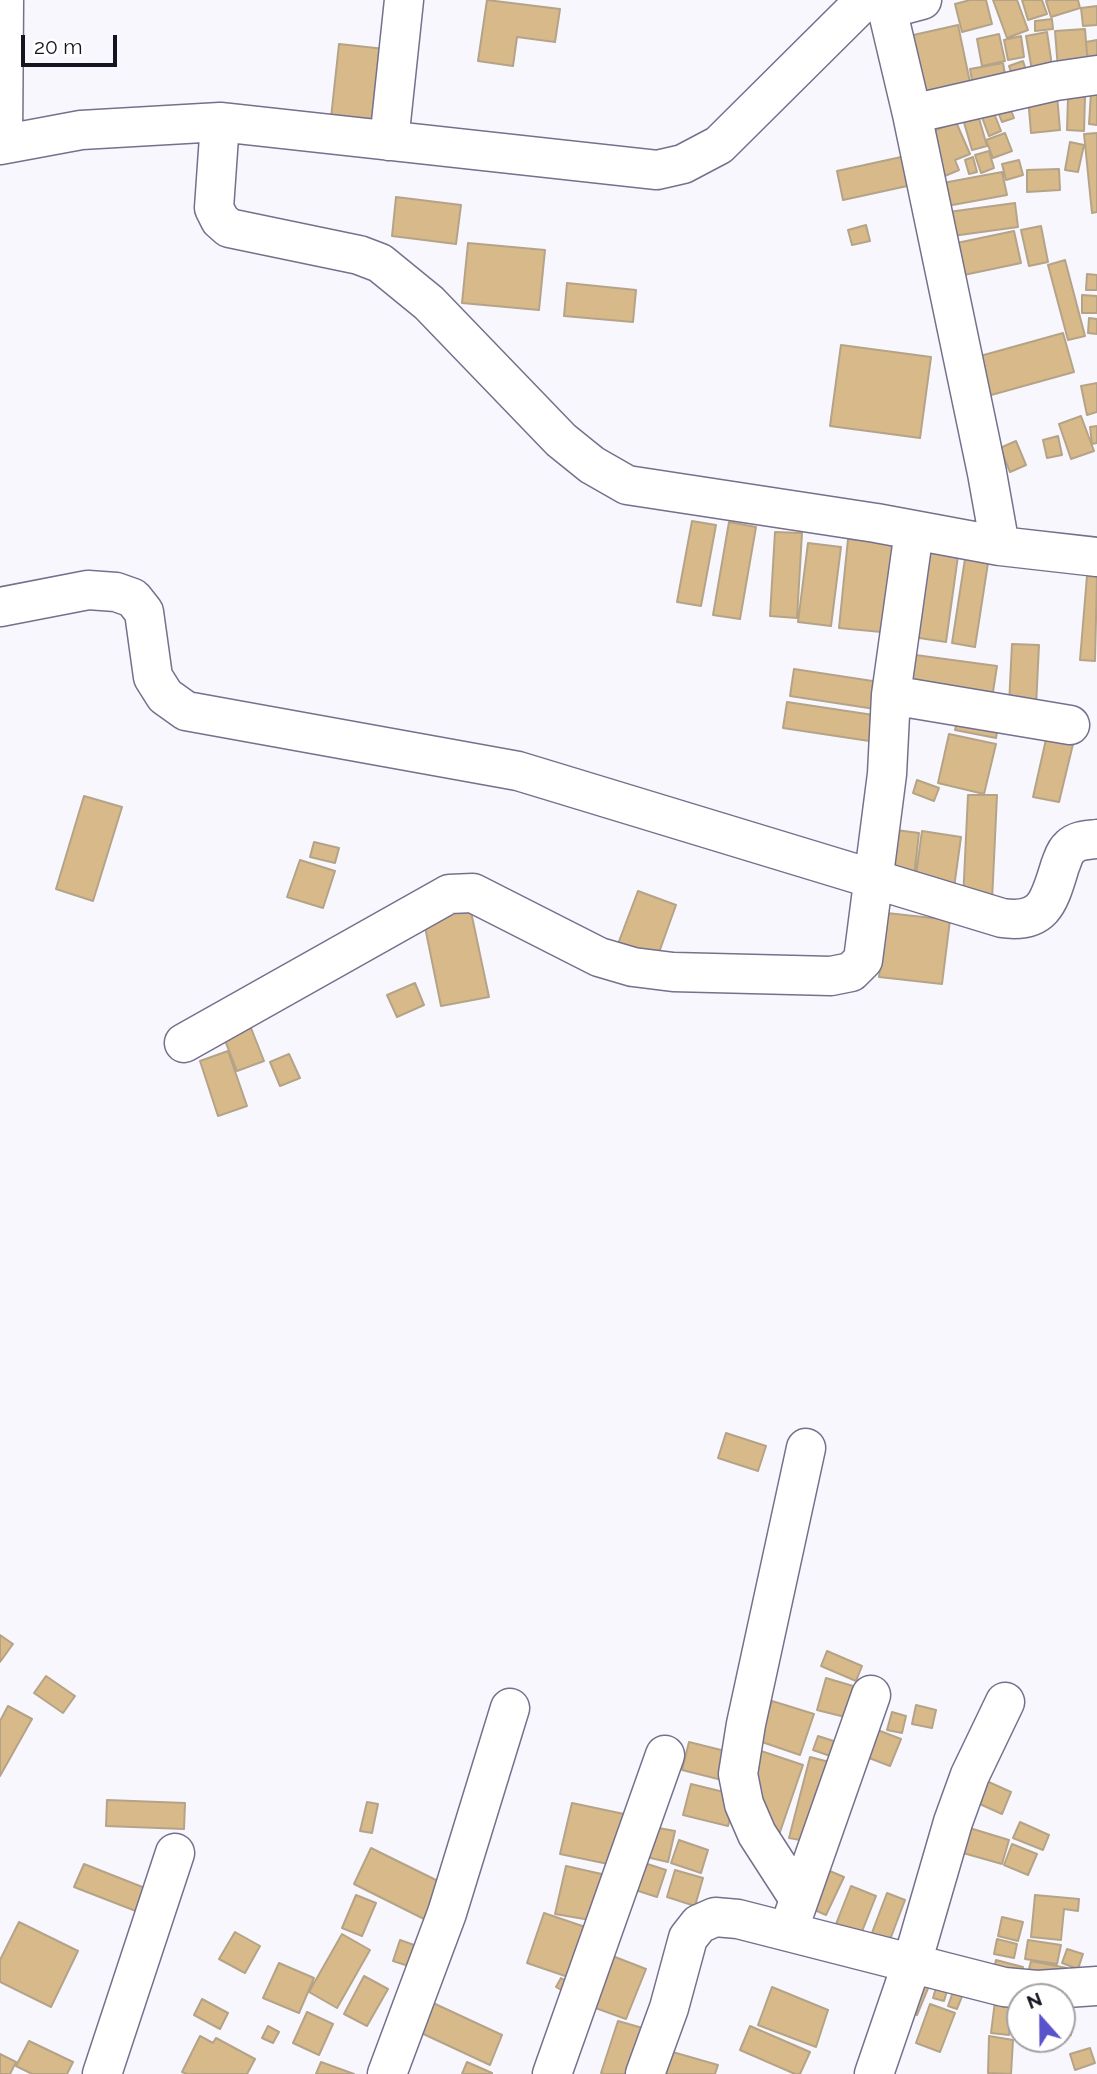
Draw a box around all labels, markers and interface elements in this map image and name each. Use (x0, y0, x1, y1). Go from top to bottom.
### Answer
scale bar (24, 21, 121, 65)
text: 20 m (34, 34, 82, 59)
north arrow (1006, 1983, 1076, 2053)
text: N (1023, 1987, 1045, 2013)

